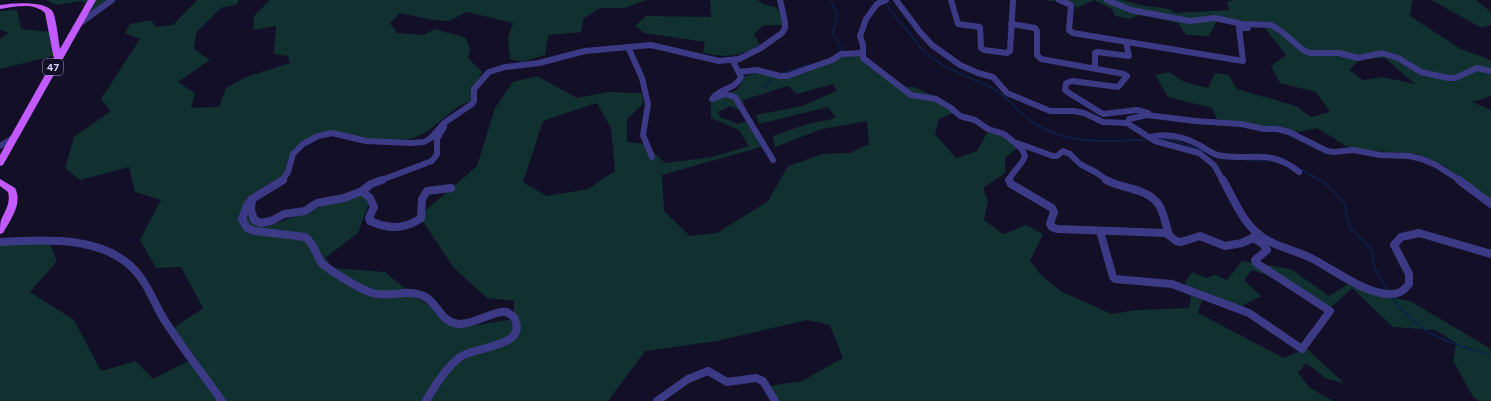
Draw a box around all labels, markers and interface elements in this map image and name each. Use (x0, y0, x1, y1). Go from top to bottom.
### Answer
road number: 47 (43, 59, 63, 75)

